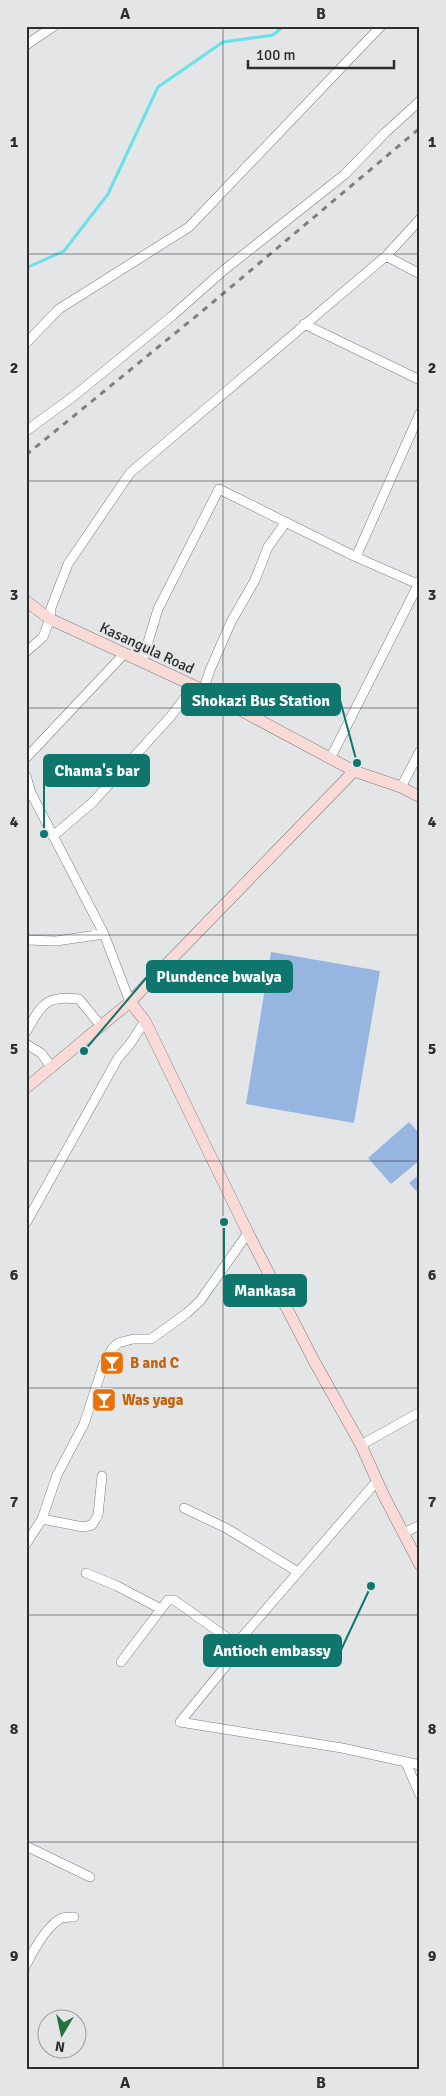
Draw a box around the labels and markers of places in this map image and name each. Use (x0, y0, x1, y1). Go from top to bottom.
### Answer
callout: Shokazi Bus Station (182, 684, 340, 715)
callout: Chama's bar (44, 755, 149, 786)
callout: Plundence bwalya (147, 961, 292, 992)
callout: Mankasa (224, 1275, 306, 1306)
bar icon: B and C (99, 1350, 125, 1376)
place label: B and C (130, 1354, 179, 1372)
bar icon: Was yaga (91, 1387, 117, 1413)
place label: Was yaga (122, 1391, 184, 1409)
callout: Antioch embassy (204, 1635, 341, 1666)

